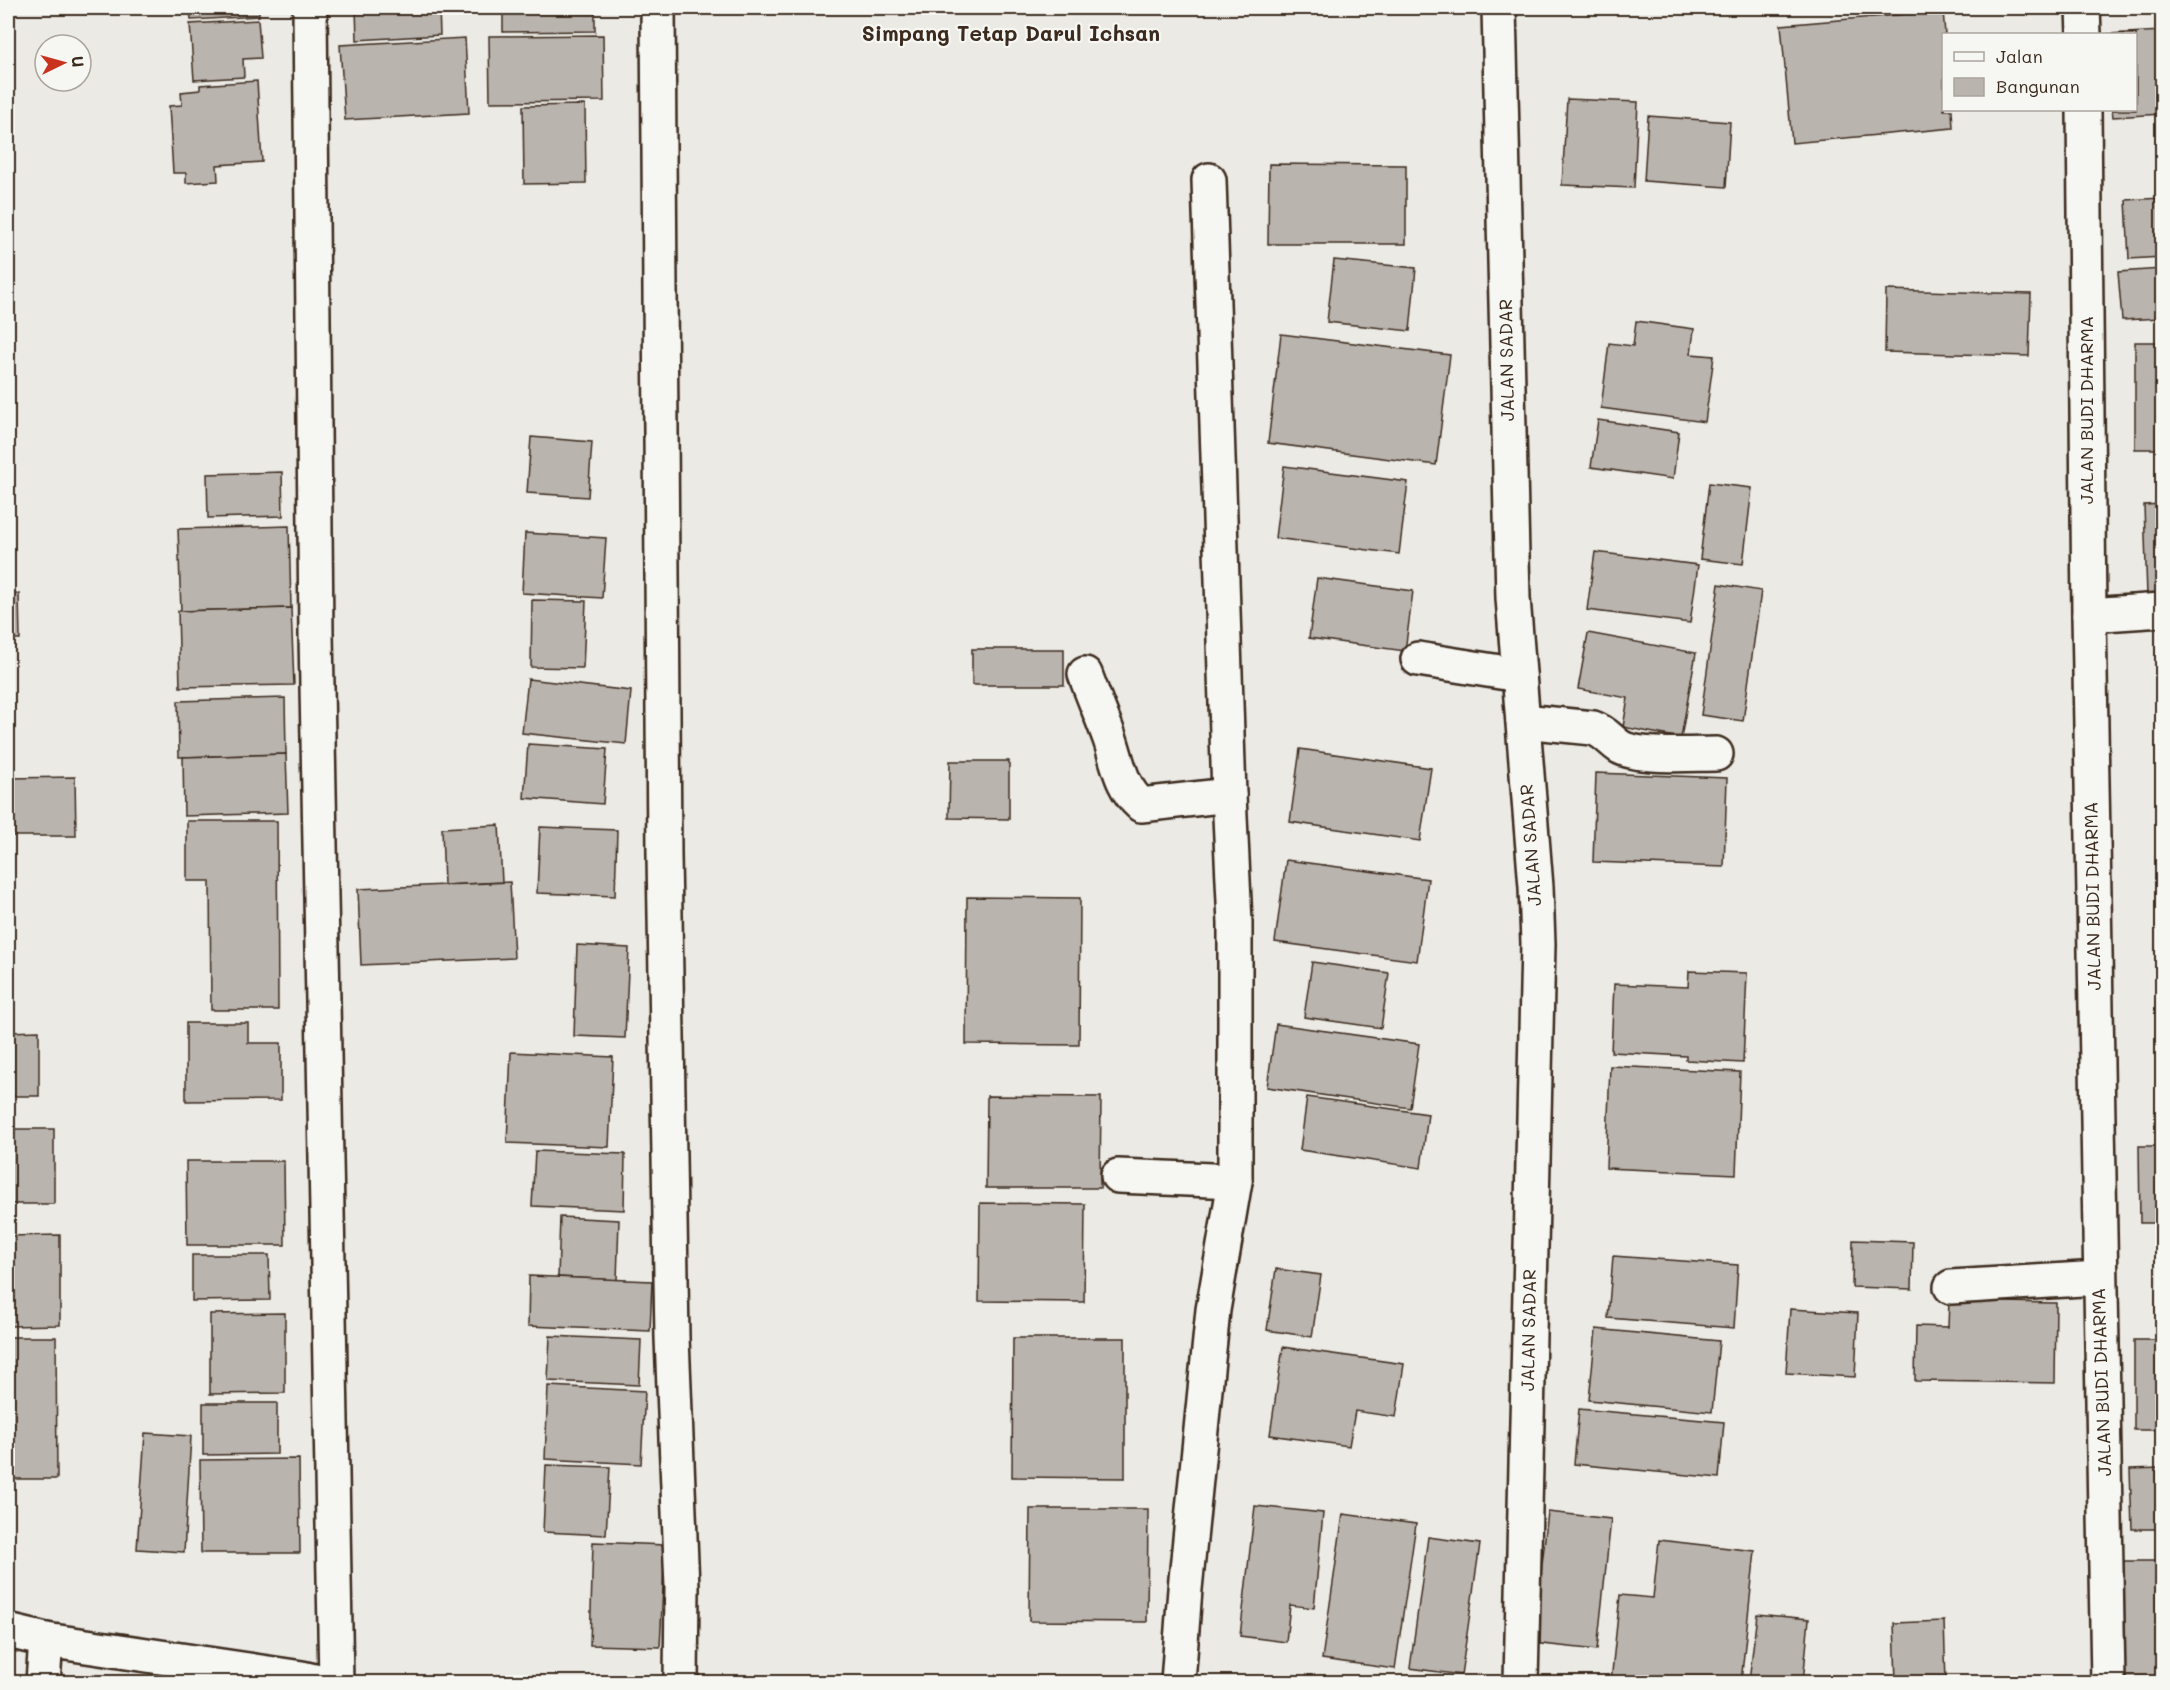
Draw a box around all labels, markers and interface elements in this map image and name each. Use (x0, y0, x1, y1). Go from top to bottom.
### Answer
district label: Simpang Tetap Darul Ichsan (862, 19, 1160, 46)
north arrow (33, 33, 93, 93)
legend (1942, 33, 2137, 111)
text: Jalan (1996, 44, 2043, 68)
text: U (67, 55, 89, 68)
text: Bangunan (1996, 74, 2080, 98)
street label: JALAN SADAR (1493, 299, 1519, 421)
street label: JALAN BUDI DHARMA (2074, 316, 2098, 504)
street label: JALAN SADAR (1514, 783, 1546, 907)
street label: JALAN BUDI DHARMA (2078, 802, 2106, 990)
street label: JALAN SADAR (1515, 1269, 1541, 1391)
street label: JALAN BUDI DHARMA (2086, 1287, 2116, 1477)

